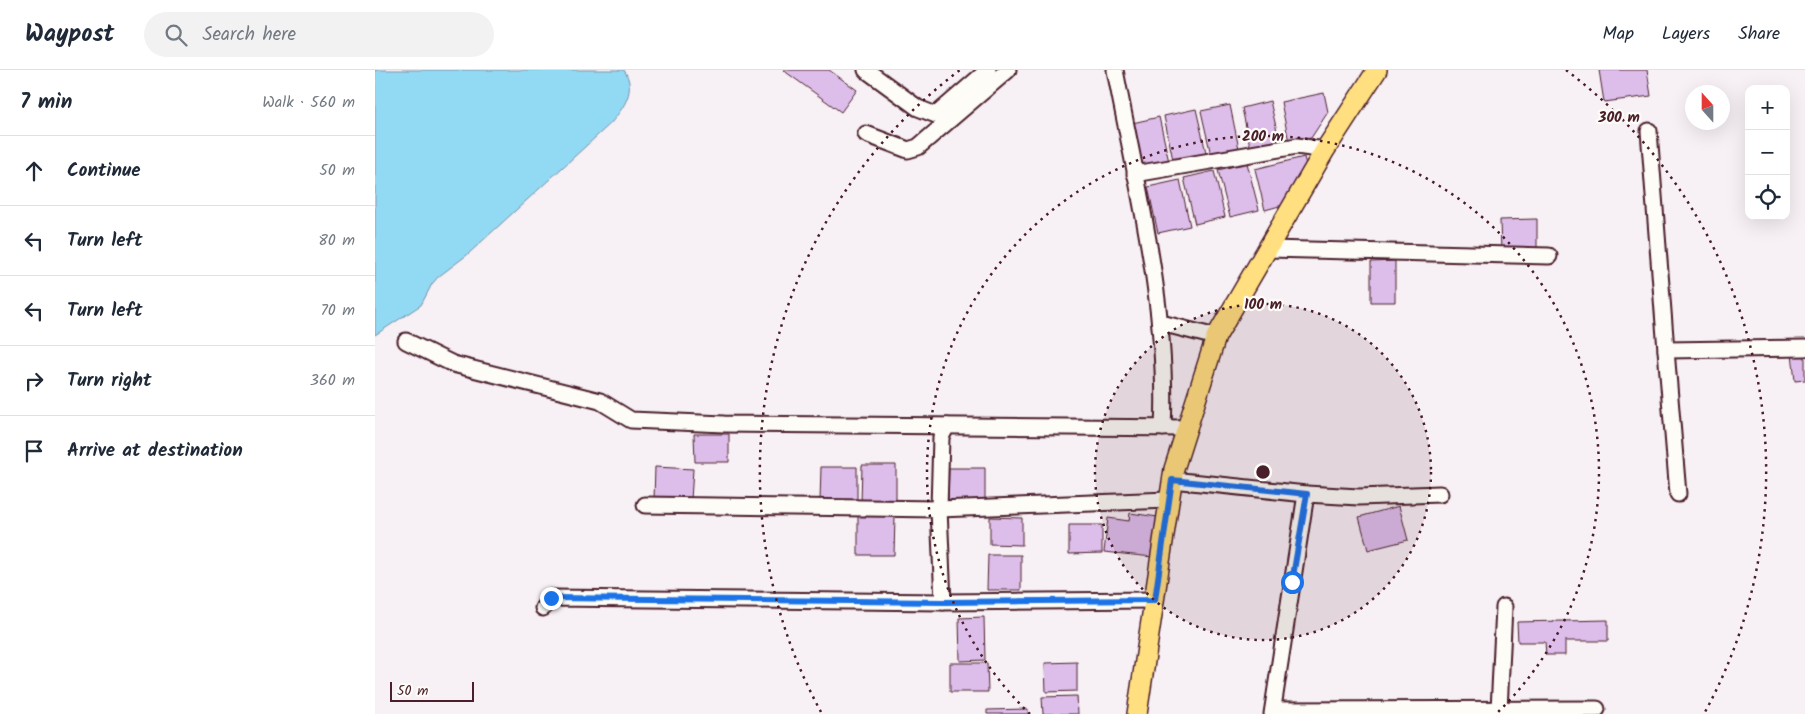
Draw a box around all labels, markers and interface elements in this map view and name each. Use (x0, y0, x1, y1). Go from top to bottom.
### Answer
search box (144, 12, 494, 57)
text: Waypost (25, 15, 114, 54)
text: Search here (202, 20, 296, 50)
text: Map (1603, 20, 1634, 49)
text: Layers (1662, 20, 1710, 49)
text: Share (1738, 20, 1780, 49)
icon: search (162, 21, 190, 49)
north arrow (1685, 85, 1730, 130)
map controls (1745, 85, 1790, 220)
button: + (1745, 85, 1790, 130)
text: 7 min (20, 86, 72, 119)
text: Walk · 560 m (262, 90, 355, 115)
text: 300 m (1597, 106, 1640, 130)
text: 200 m (1242, 125, 1284, 149)
button: − (1745, 130, 1790, 175)
text: Continue (67, 156, 140, 186)
icon: ahead (20, 157, 48, 185)
text: 50 m (319, 158, 355, 183)
button: locate (1745, 175, 1790, 220)
text: Turn left (67, 226, 142, 256)
icon: left (20, 227, 48, 255)
text: 80 m (318, 228, 355, 253)
text: 100 m (1244, 293, 1282, 317)
text: Turn left (67, 296, 142, 326)
icon: left (20, 297, 48, 325)
text: 70 m (320, 298, 355, 323)
text: Turn right (67, 366, 152, 396)
icon: right (20, 367, 48, 395)
text: 360 m (310, 368, 355, 393)
text: Arrive at destination (67, 436, 243, 466)
icon: arrive (20, 437, 48, 465)
centre of rings (1254, 463, 1272, 481)
route start (1281, 571, 1304, 594)
route end (540, 587, 563, 610)
scale bar (390, 679, 474, 702)
text: 50 m (397, 680, 428, 702)

